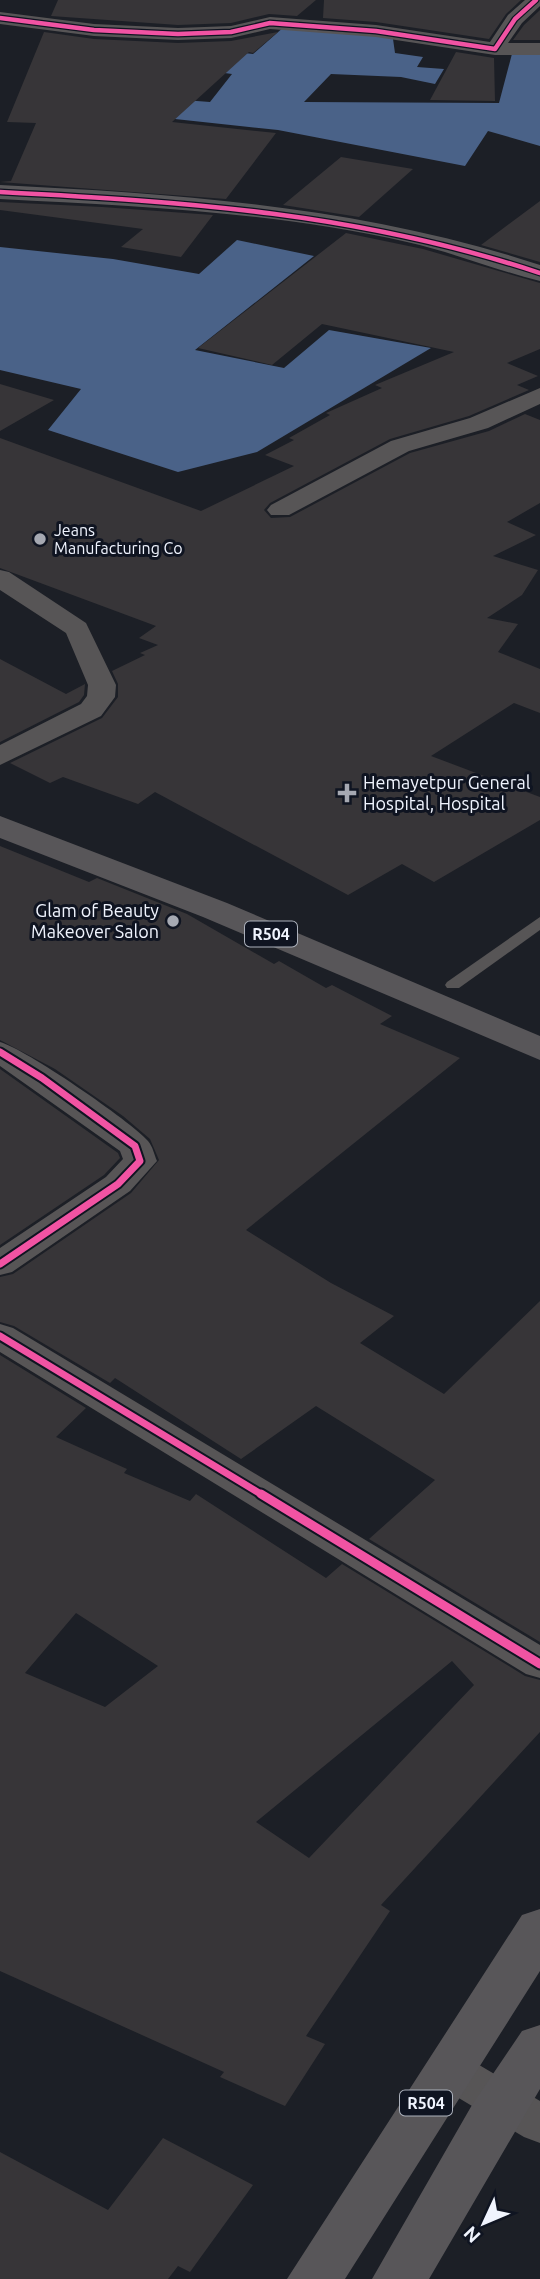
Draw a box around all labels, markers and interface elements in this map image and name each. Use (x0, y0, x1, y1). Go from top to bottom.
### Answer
place label: Jeans Manufacturing Co (54, 521, 183, 557)
marker: Jeans Manufacturing Co (32, 531, 48, 547)
place label: Hemayetpur General Hospital, Hospital (363, 772, 531, 813)
marker: Hemayetpur General Hospital, Hospital (337, 783, 357, 803)
place label: Glam of Beauty Makeover Salon (31, 900, 159, 941)
marker: Glam of Beauty Makeover Salon (165, 913, 181, 929)
road number: R504 (245, 922, 297, 946)
road number: R504 (400, 2090, 452, 2116)
north arrow (449, 2188, 519, 2258)
text: N (459, 2222, 485, 2248)

